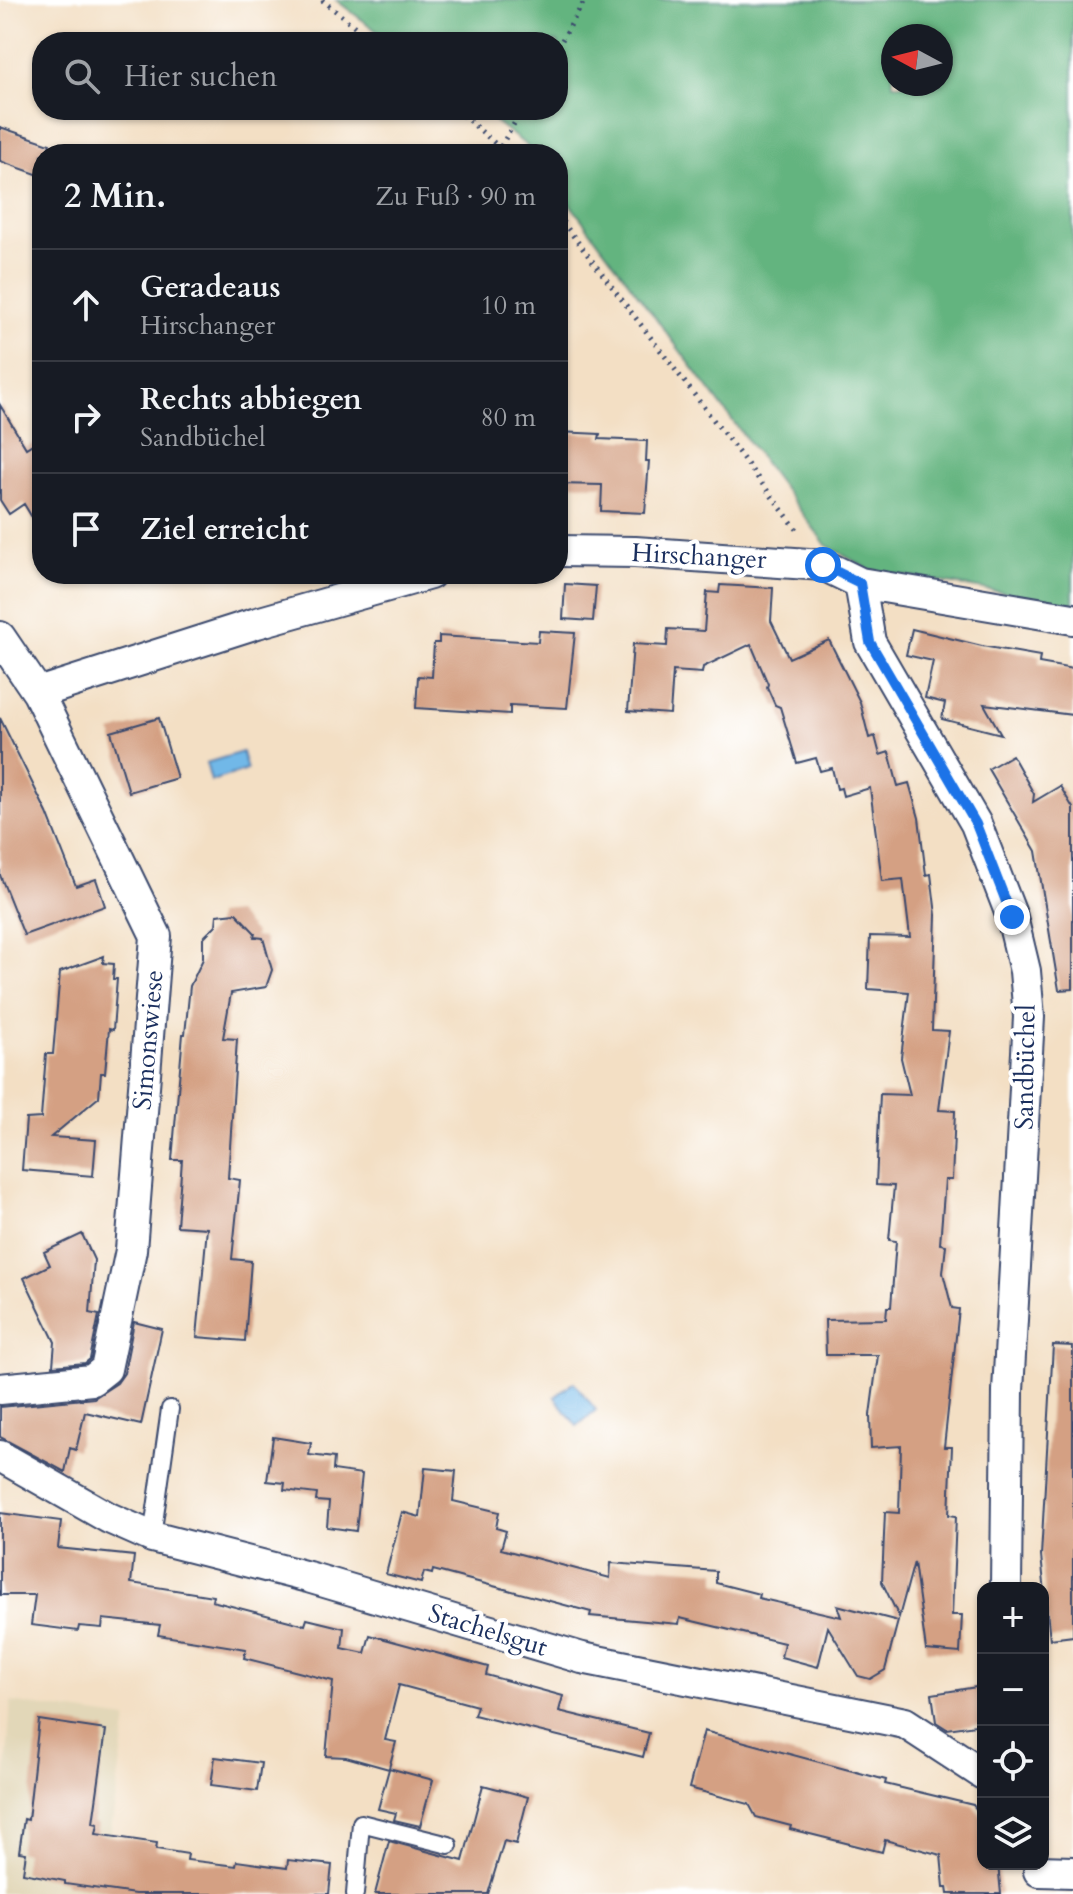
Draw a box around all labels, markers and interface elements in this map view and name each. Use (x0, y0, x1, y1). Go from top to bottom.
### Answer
north arrow (881, 24, 953, 96)
search box (32, 32, 568, 120)
icon: search (60, 54, 104, 98)
text: Hier suchen (124, 56, 277, 97)
text: 2 Min. (64, 173, 166, 219)
text: Zu Fuß · 90 m (375, 179, 536, 214)
text: Geradeaus (140, 267, 281, 308)
icon: ahead (64, 283, 108, 327)
text: 10 m (480, 288, 536, 323)
text: Hirschanger (140, 308, 275, 343)
text: Rechts abbiegen (140, 379, 362, 420)
icon: right (64, 395, 108, 439)
text: 80 m (480, 400, 536, 435)
text: Sandbüchel (140, 420, 266, 455)
icon: arrive (64, 507, 108, 551)
text: Ziel erreicht (140, 509, 309, 550)
street label: Hirschanger (631, 535, 768, 577)
route start (805, 547, 841, 583)
route end (994, 899, 1030, 935)
street label: Simonswiese (124, 969, 172, 1111)
street label: Sandbüchel (1006, 1004, 1044, 1130)
map controls (977, 1582, 1049, 1870)
button: + (977, 1582, 1049, 1654)
street label: Stachelsgut (424, 1595, 552, 1665)
button: − (977, 1654, 1049, 1726)
button: locate (977, 1726, 1049, 1798)
button: layers (977, 1798, 1049, 1870)

